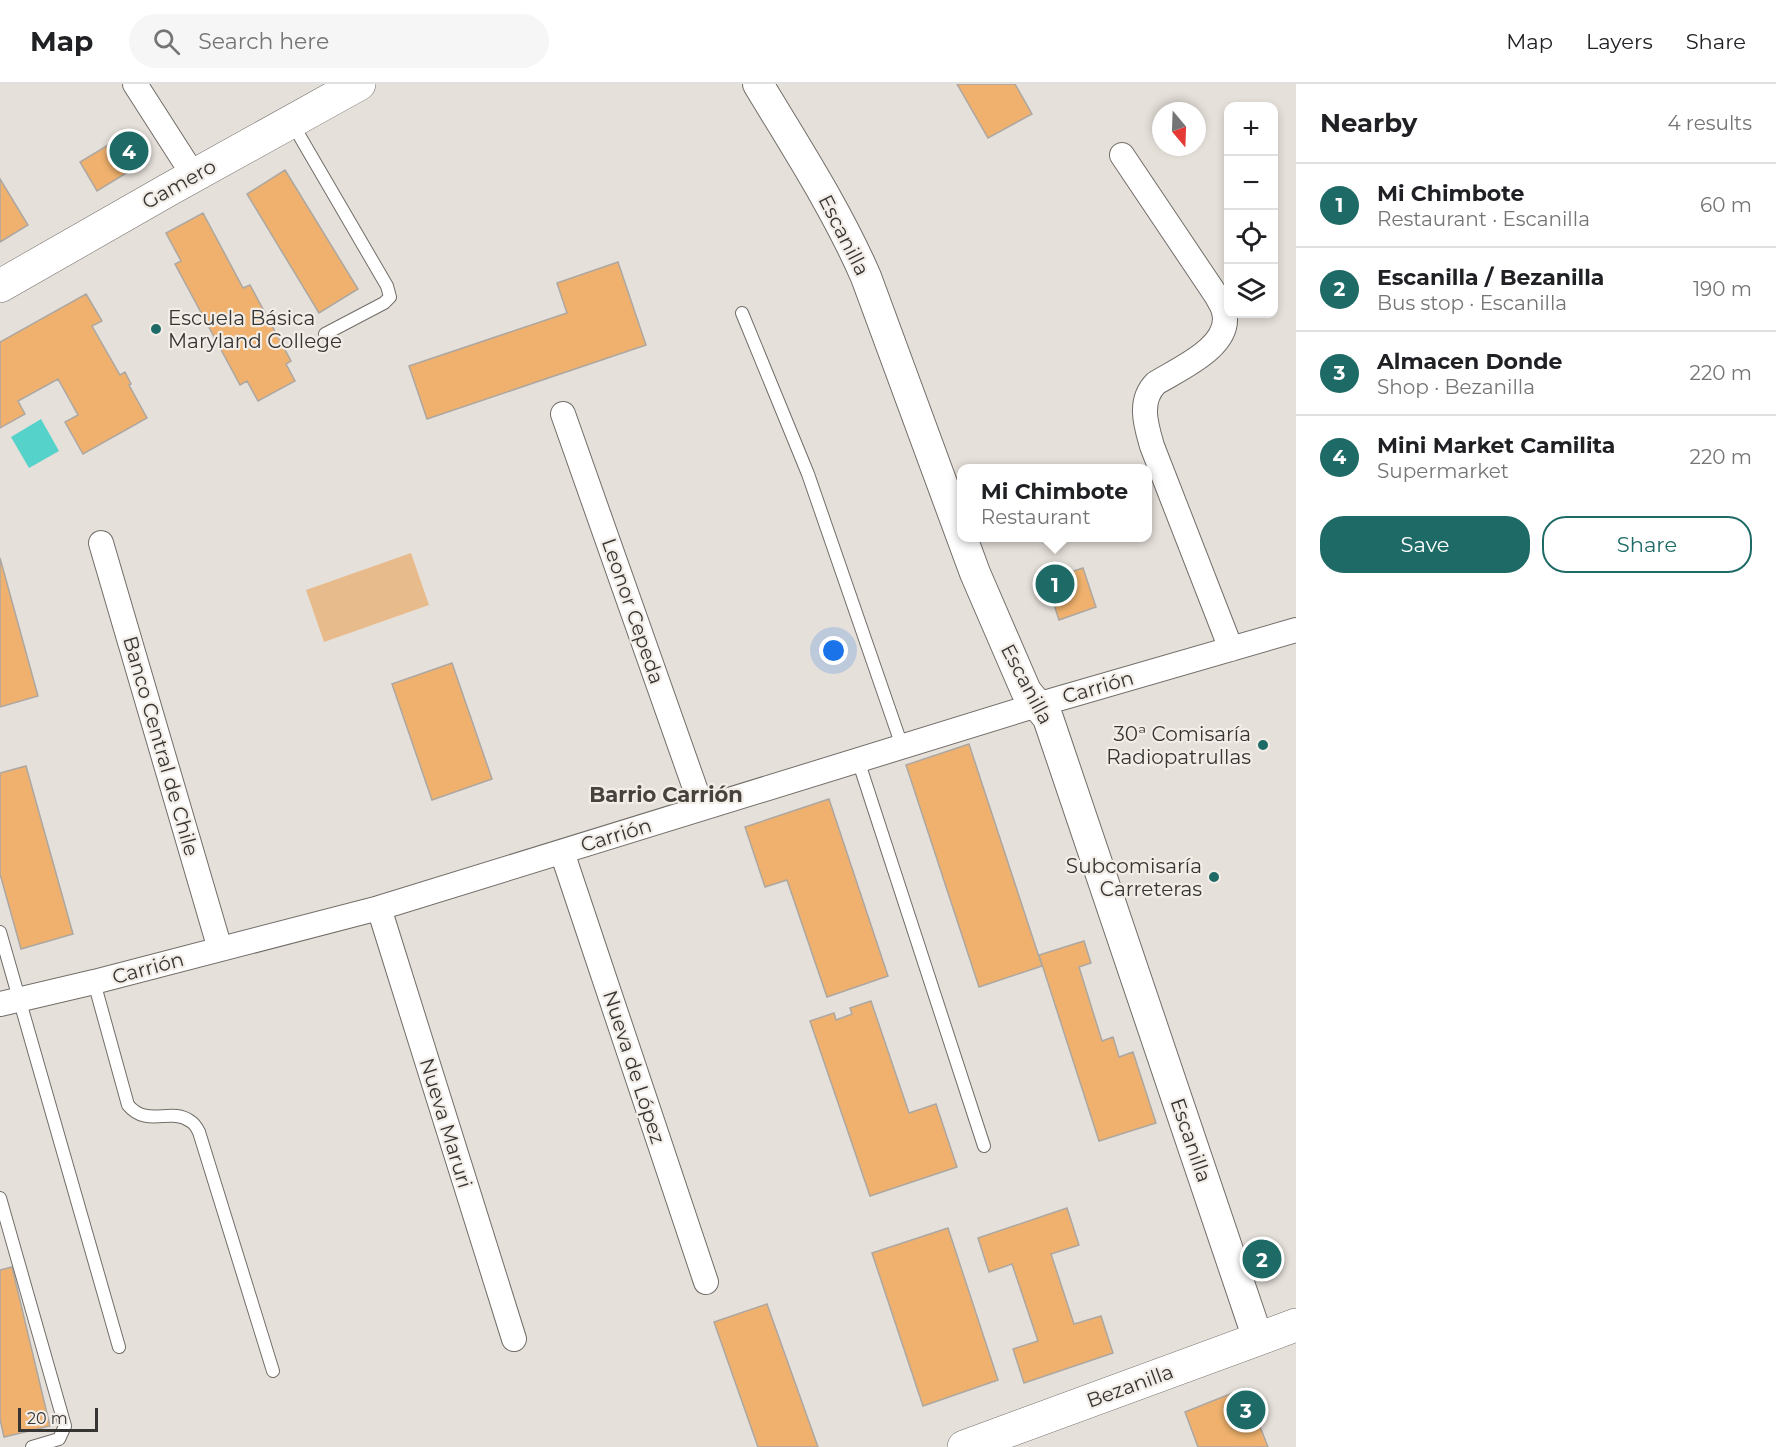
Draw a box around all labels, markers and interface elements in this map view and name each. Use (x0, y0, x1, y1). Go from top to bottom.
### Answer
search box (129, 14, 549, 68)
text: Map (30, 24, 93, 58)
icon: search (150, 25, 183, 58)
text: Search here (198, 28, 329, 55)
text: Map (1506, 29, 1553, 54)
text: Layers (1586, 29, 1653, 54)
text: Share (1686, 29, 1746, 54)
north arrow (1152, 102, 1206, 156)
map controls (1224, 102, 1278, 318)
button: + (1224, 102, 1278, 156)
text: Nearby (1320, 107, 1417, 139)
text: 4 results (1667, 111, 1752, 135)
pin: 4 (110, 128, 148, 174)
street label: Gamero (138, 154, 220, 214)
button: − (1224, 156, 1278, 210)
text: Mi Chimbote (1377, 180, 1524, 207)
street label: Escanilla (813, 191, 875, 279)
text: 1 (1336, 193, 1343, 217)
text: 60 m (1700, 193, 1752, 217)
text: Restaurant · Escanilla (1377, 207, 1590, 231)
button: locate (1224, 210, 1278, 264)
button: layers (1224, 264, 1278, 318)
text: Escanilla / Bezanilla (1377, 264, 1604, 291)
text: 2 (1334, 277, 1345, 301)
text: 190 m (1693, 277, 1752, 301)
text: Bus stop · Escanilla (1377, 291, 1567, 315)
place label: Escuela Básica Maryland College (168, 306, 342, 353)
marker: Escuela Básica Maryland College (149, 322, 163, 336)
text: Almacen Donde (1377, 348, 1562, 375)
text: 3 (1334, 361, 1345, 385)
text: 220 m (1690, 361, 1752, 385)
text: Shop · Bezanilla (1377, 375, 1535, 399)
text: Mini Market Camilita (1377, 432, 1615, 459)
text: 4 (1333, 445, 1346, 469)
text: 220 m (1690, 445, 1752, 469)
text: Supermarket (1377, 459, 1509, 483)
popup (957, 464, 1152, 542)
text: Mi Chimbote (981, 478, 1128, 505)
text: Restaurant (981, 505, 1091, 529)
button: Save (1320, 516, 1530, 573)
button: Share (1542, 516, 1752, 573)
street label: Leonor Cepeda (597, 535, 669, 687)
pin: 1 (1036, 562, 1074, 606)
street label: Banco Central de Chile (118, 633, 204, 859)
your location (819, 636, 848, 665)
street label: Escanilla (996, 640, 1058, 728)
street label: Carrión (1060, 665, 1136, 709)
place label: 30ª Comisaría Radiopatrullas (1106, 722, 1251, 769)
marker: 30ª Comisaría Radiopatrullas (1256, 738, 1270, 752)
district label: Barrio Carrión (589, 782, 743, 807)
street label: Carrión (578, 813, 654, 857)
place label: Subcomisaría Carreteras (1066, 854, 1202, 901)
marker: Subcomisaría Carreteras (1207, 870, 1221, 884)
street label: Carrión (110, 947, 186, 989)
street label: Nueva de López (598, 987, 670, 1147)
street label: Nueva Maruri (415, 1055, 477, 1191)
street label: Escanilla (1165, 1095, 1217, 1185)
pin: 2 (1242, 1236, 1282, 1282)
street label: Bezanilla (1083, 1359, 1177, 1413)
pin: 3 (1226, 1388, 1266, 1432)
scale bar (18, 1405, 98, 1432)
text: 20 m (27, 1409, 68, 1428)

